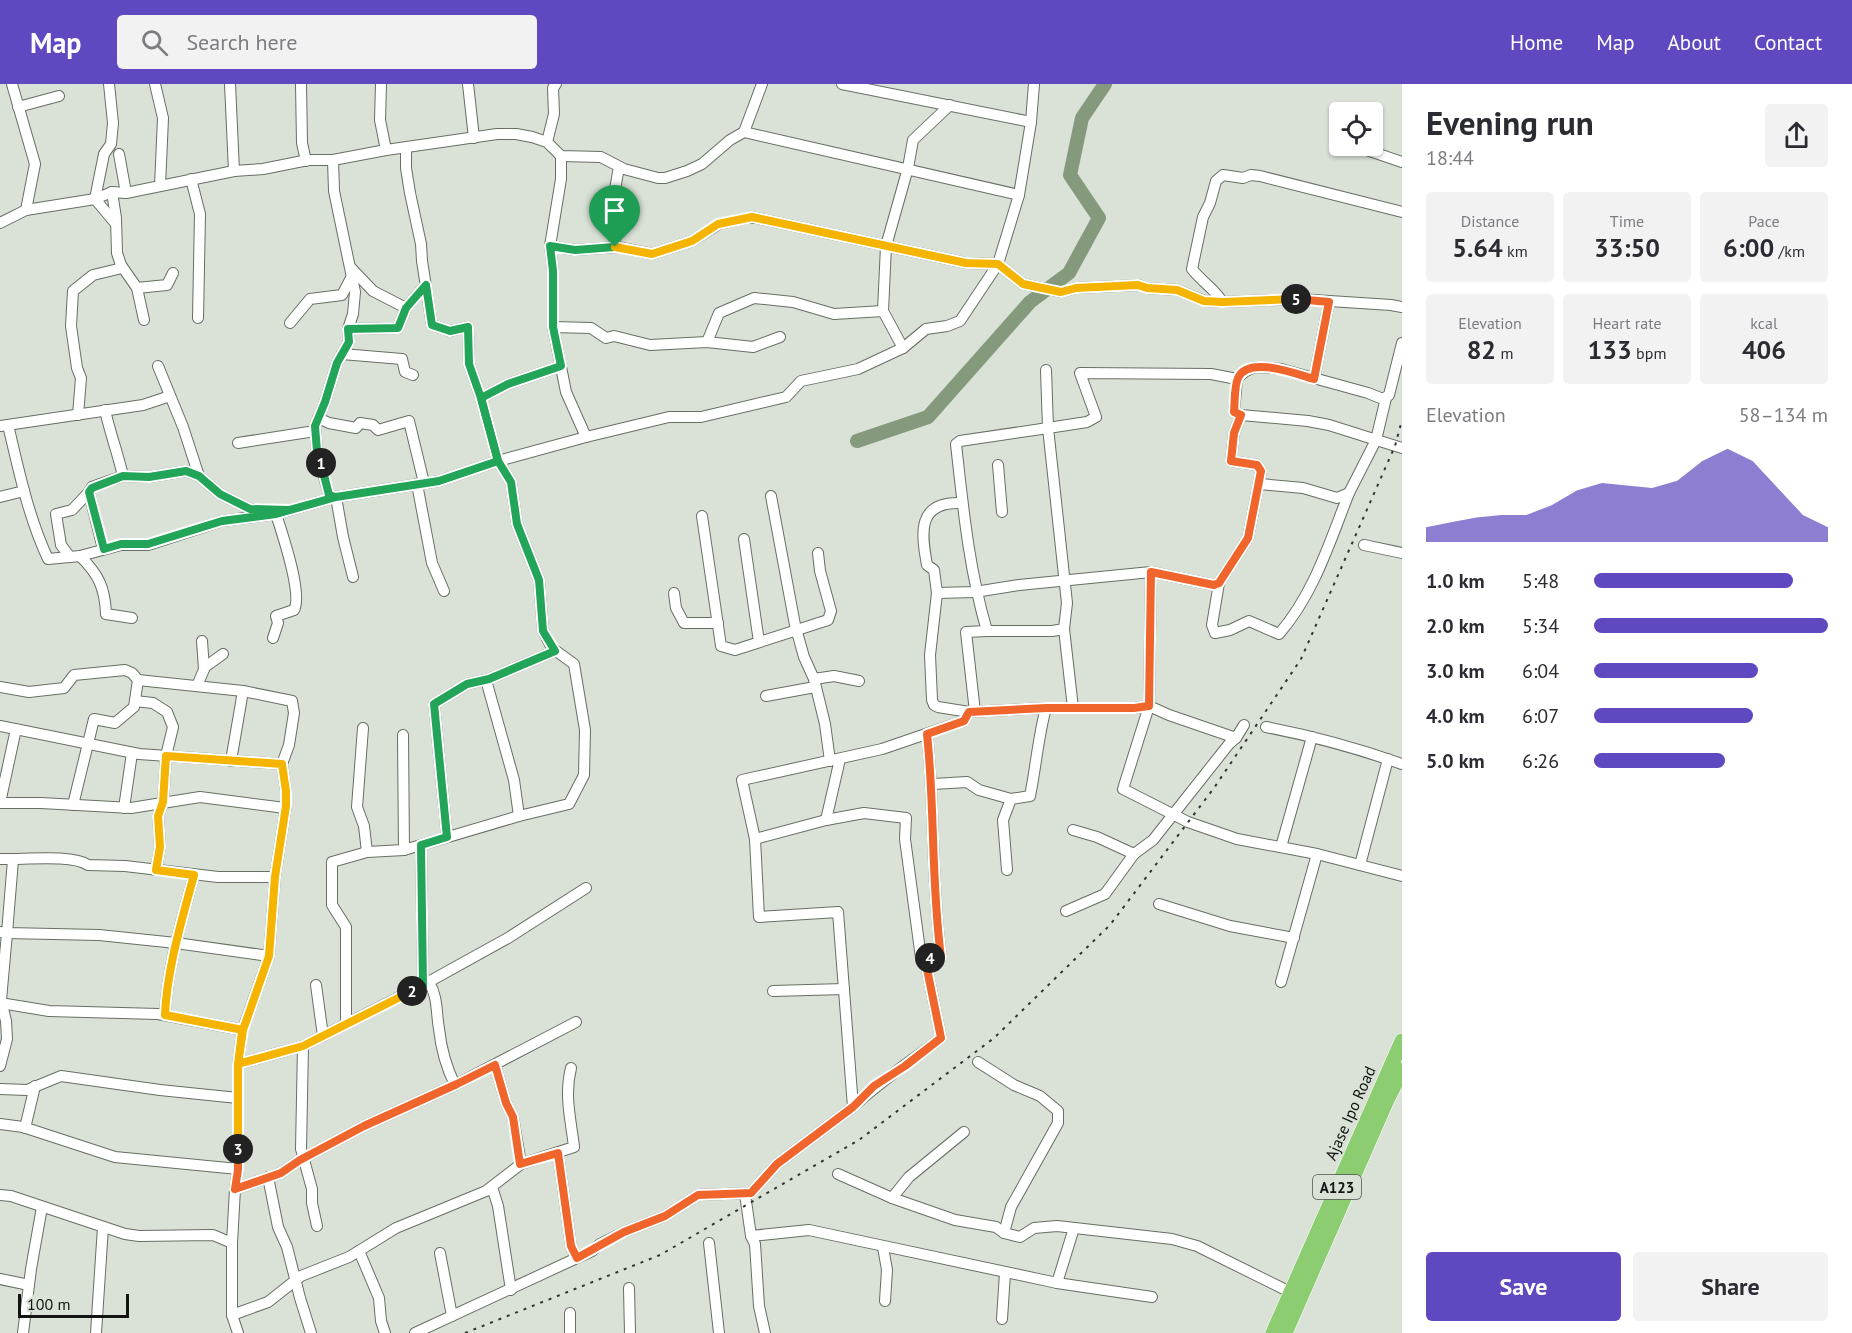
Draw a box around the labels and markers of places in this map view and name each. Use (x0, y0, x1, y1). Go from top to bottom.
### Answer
pin (589, 185, 640, 247)
pin: 5 (1281, 284, 1311, 314)
pin: 1 (306, 448, 336, 478)
pin: 4 (915, 943, 945, 973)
pin: 2 (397, 976, 427, 1006)
pin: 3 (223, 1134, 253, 1164)

